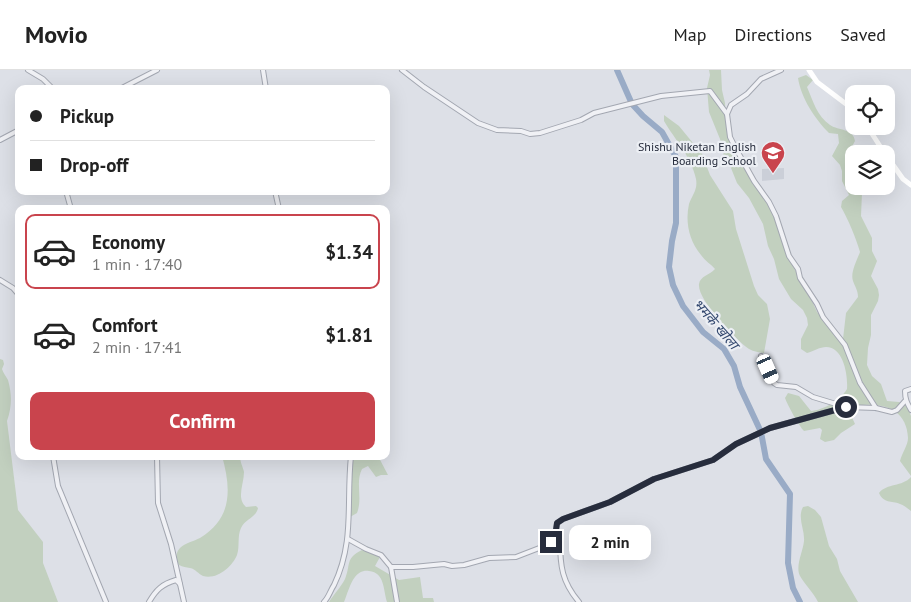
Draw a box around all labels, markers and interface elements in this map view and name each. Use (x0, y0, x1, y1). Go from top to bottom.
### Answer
text: Movio (25, 19, 88, 50)
text: Map (674, 23, 706, 46)
text: Directions (734, 23, 812, 46)
text: Saved (840, 23, 886, 46)
map controls (845, 85, 895, 195)
button: locate (845, 85, 895, 135)
text: Pickup (60, 104, 114, 128)
place label: Shishu Niketan English Boarding School (638, 139, 756, 168)
school or university icon: Shishu Niketan English Boarding School (760, 140, 786, 174)
button: layers (845, 145, 895, 195)
text: Drop-off (60, 153, 128, 177)
icon: car (32, 229, 77, 274)
text: Economy (92, 230, 165, 254)
text: $1.34 (325, 240, 373, 264)
text: 1 min · 17:40 (92, 254, 182, 274)
water label: भमके खोला (689, 295, 745, 355)
icon: car (32, 312, 77, 357)
text: Comfort (92, 313, 158, 337)
text: $1.81 (325, 323, 373, 347)
text: 2 min · 17:41 (92, 337, 182, 357)
car (755, 352, 780, 386)
button: Confirm (30, 392, 375, 450)
route start (835, 396, 857, 418)
callout: 2 min (568, 524, 651, 560)
route end (540, 531, 562, 553)
text: 2 min (590, 532, 630, 552)

